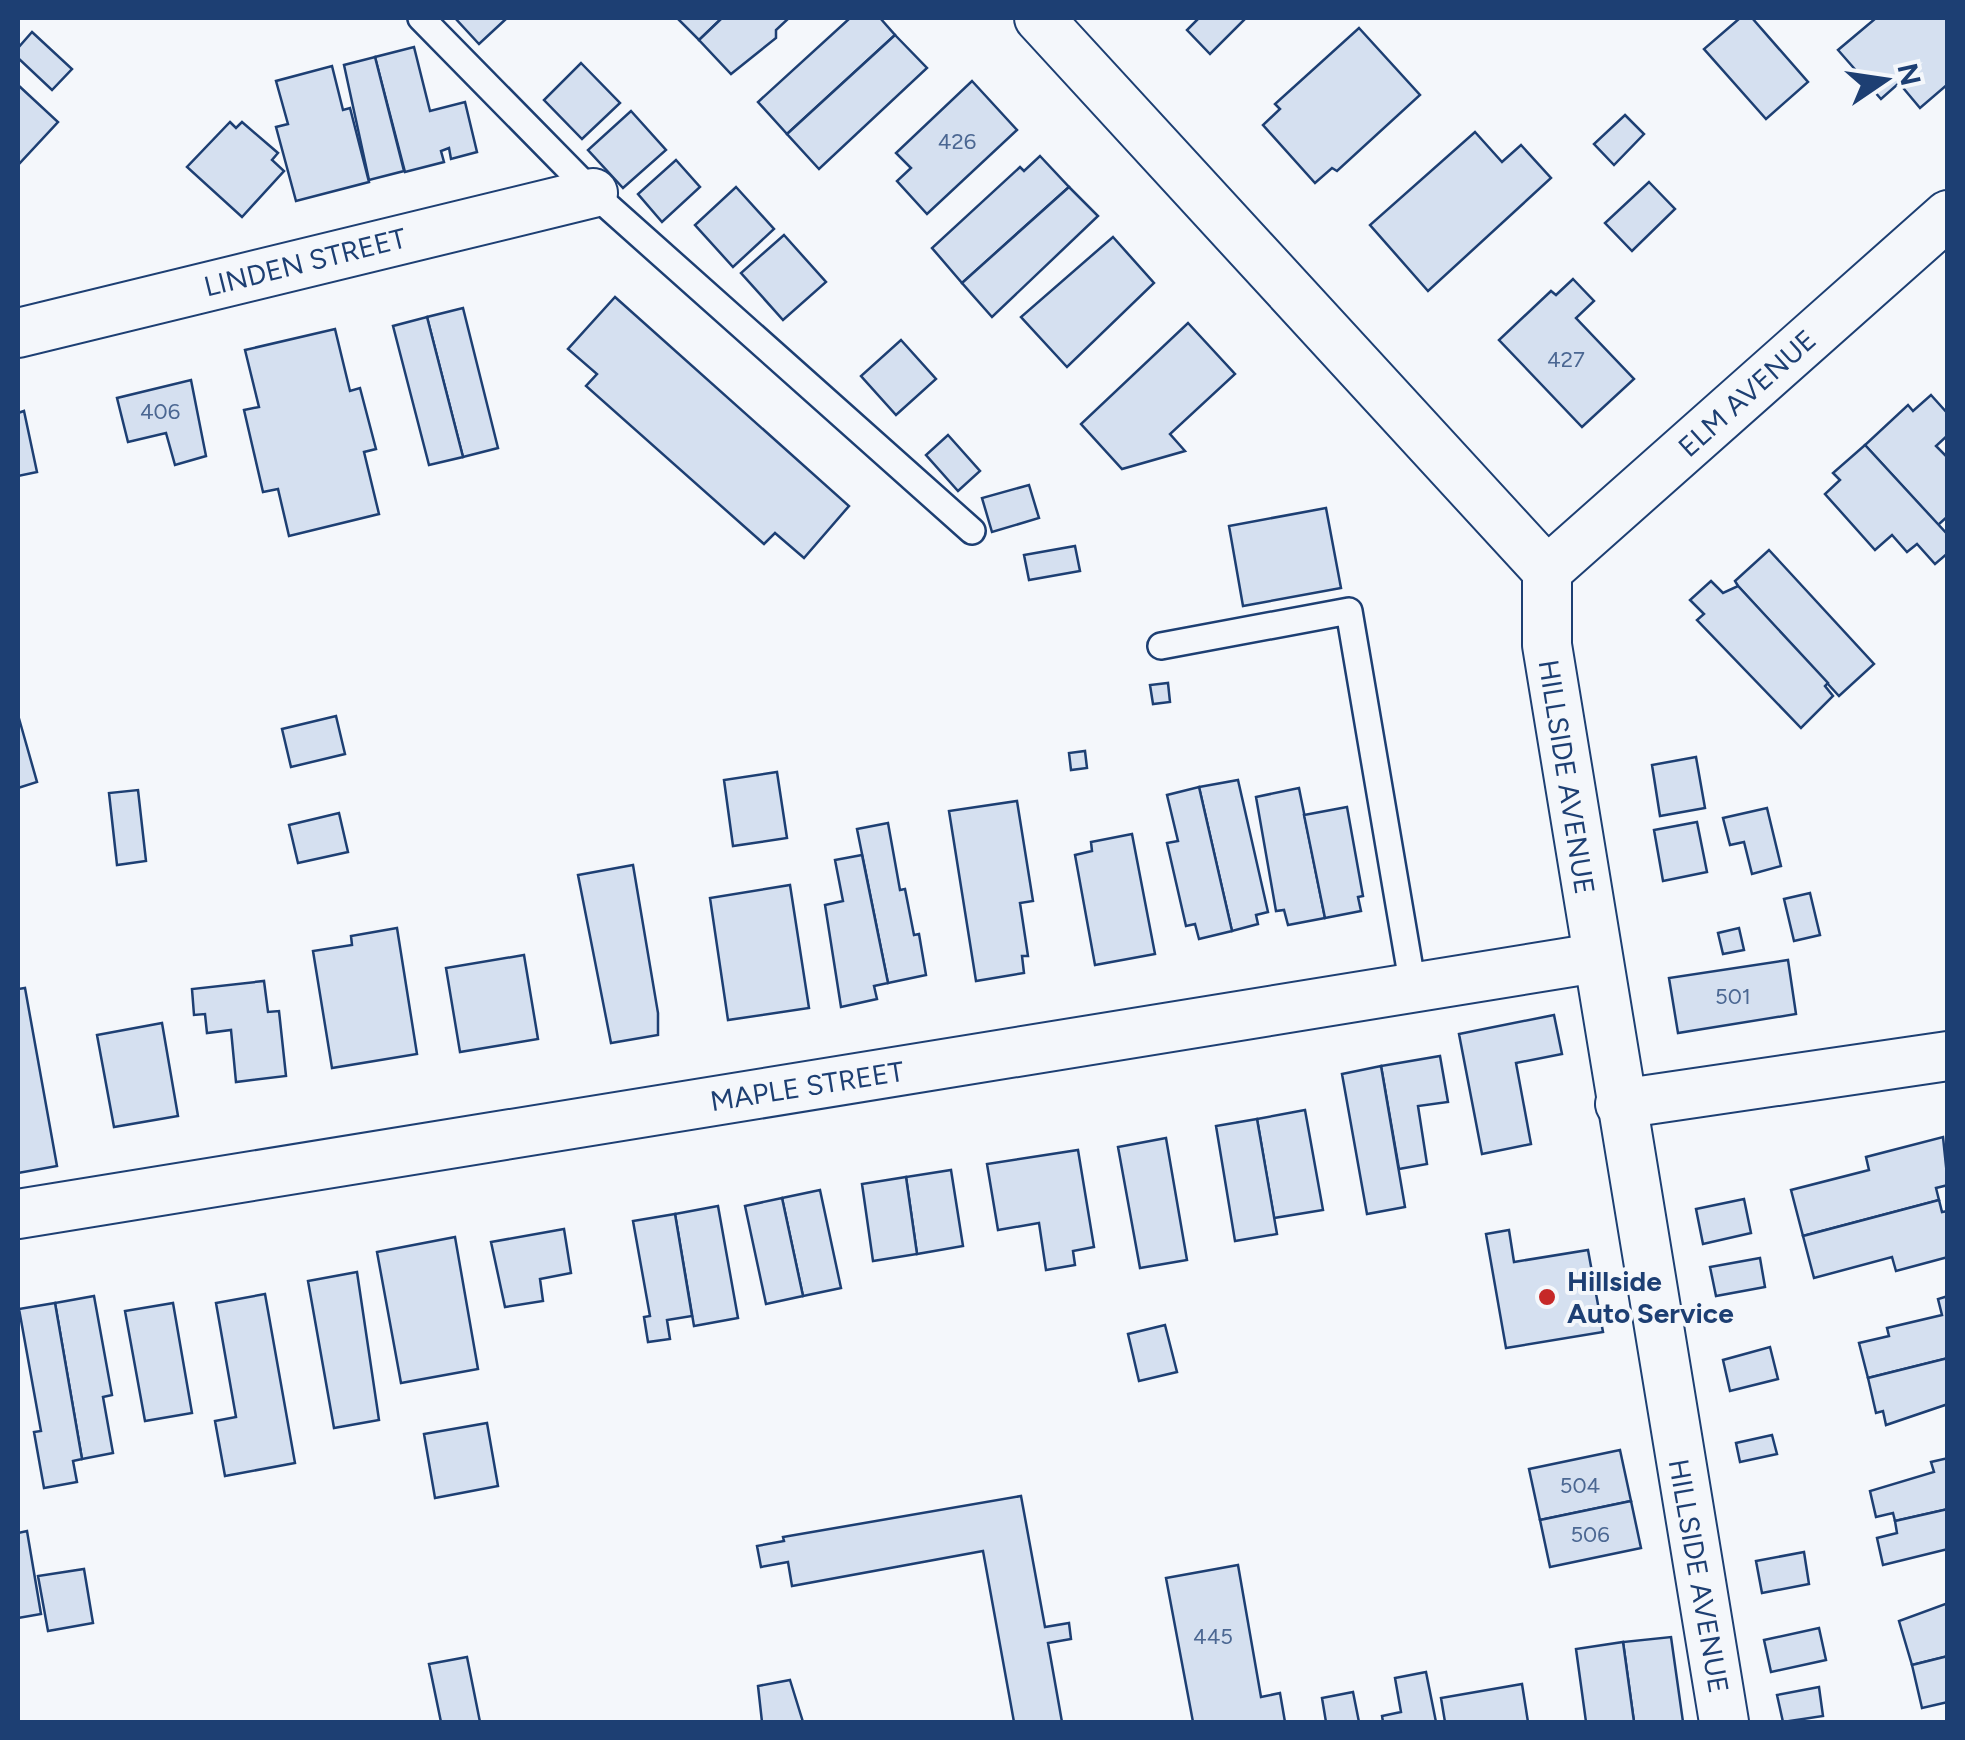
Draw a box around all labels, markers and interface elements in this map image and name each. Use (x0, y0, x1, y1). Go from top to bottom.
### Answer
north arrow (1835, 30, 1935, 130)
text: N (1890, 60, 1928, 89)
house number: 426 (938, 128, 976, 155)
street label: LINDEN STREET (200, 220, 410, 304)
street label: ELM AVENUE (1671, 322, 1823, 464)
house number: 427 (1547, 346, 1585, 373)
house number: 406 (140, 398, 180, 425)
street label: HILLSIDE AVENUE (1532, 657, 1602, 897)
house number: 501 (1715, 983, 1751, 1010)
street label: MAPLE STREET (708, 1054, 907, 1118)
place label: Hillside Auto Service (1567, 1264, 1734, 1330)
marker: Hillside Auto Service (1536, 1286, 1558, 1308)
street label: HILLSIDE AVENUE (1662, 1456, 1736, 1696)
house number: 504 (1560, 1472, 1600, 1499)
house number: 506 (1570, 1521, 1610, 1548)
house number: 445 (1193, 1623, 1233, 1650)

